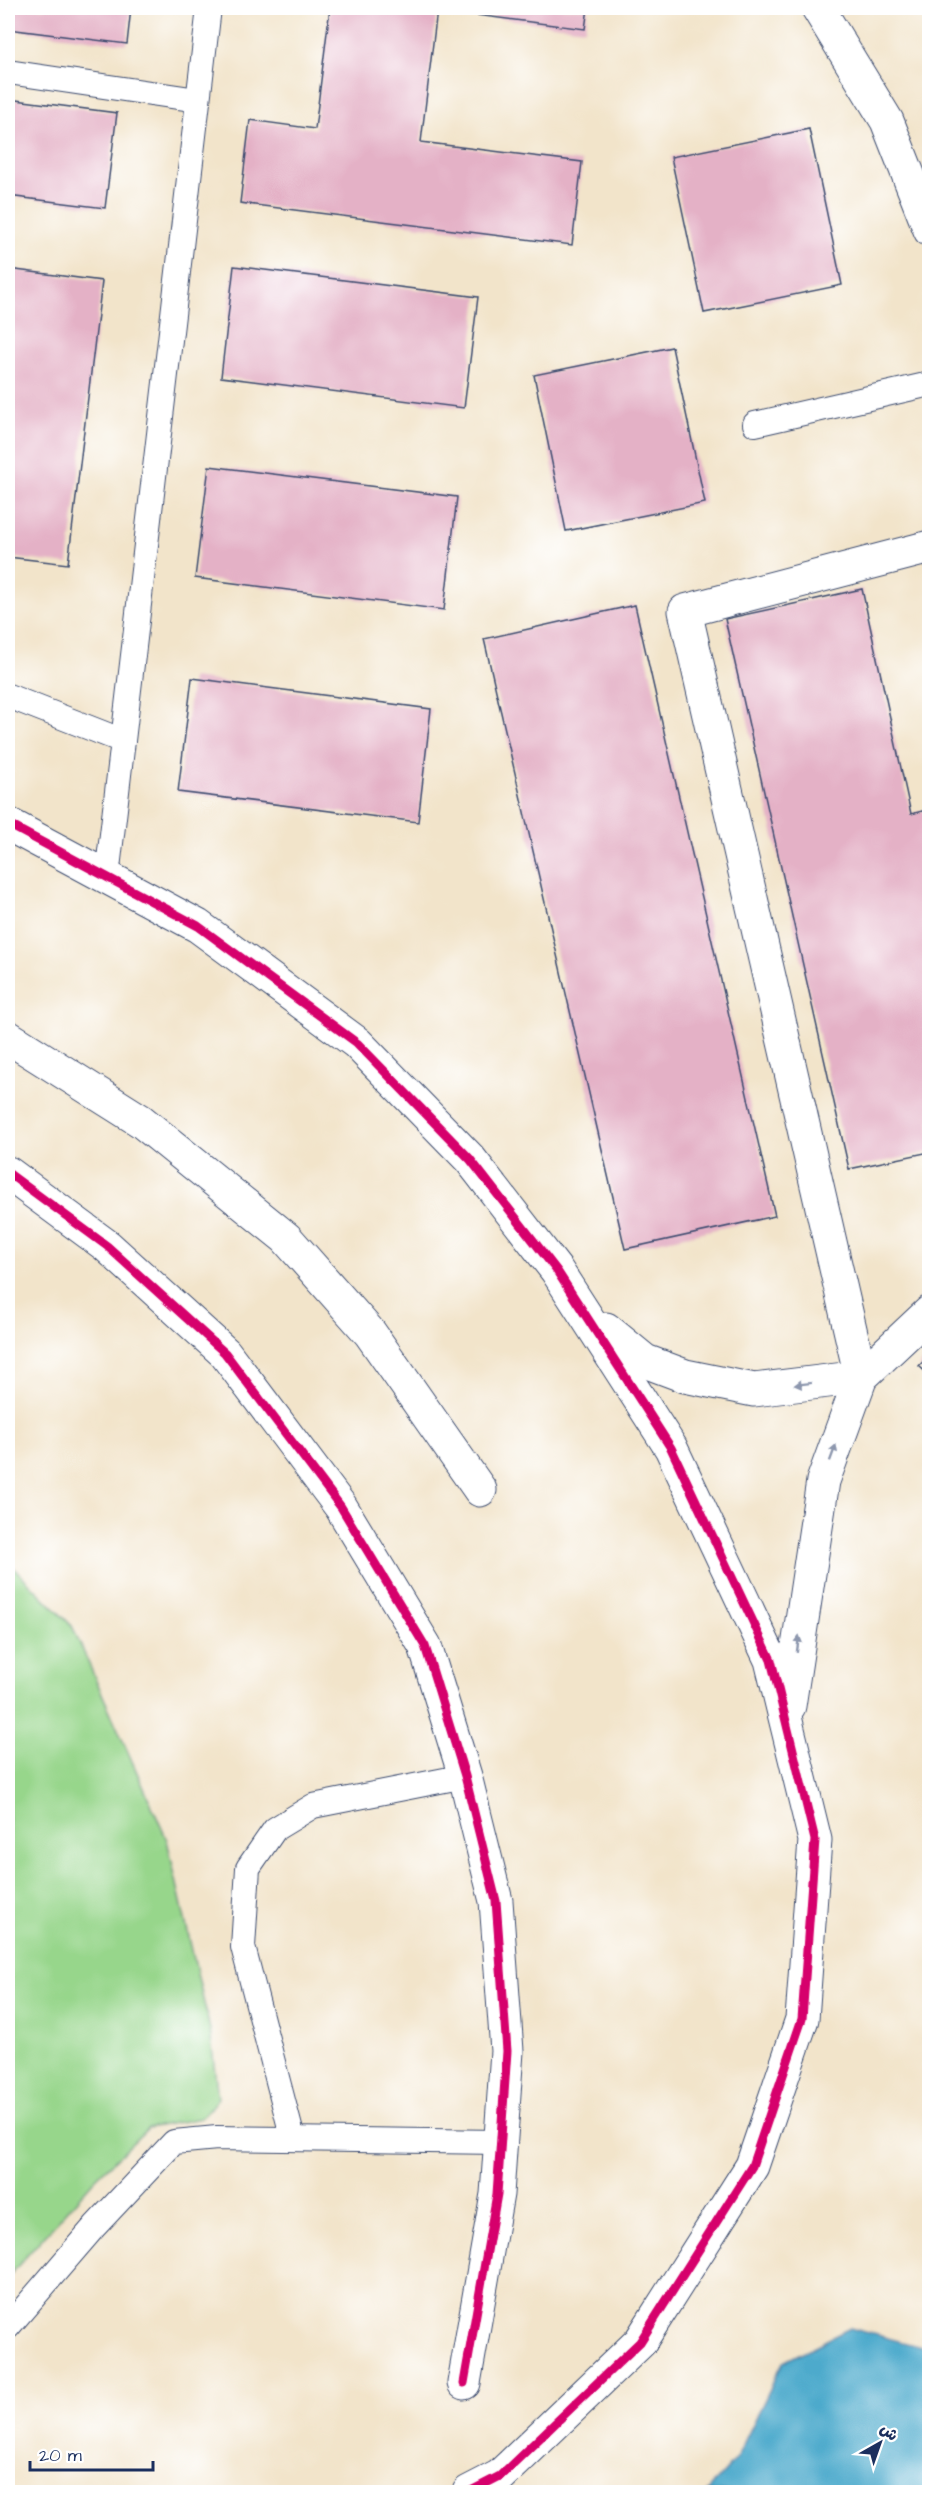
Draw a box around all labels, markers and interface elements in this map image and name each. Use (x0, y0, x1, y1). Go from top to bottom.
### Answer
one-way arrow (793, 1379, 812, 1389)
one-way arrow (829, 1444, 839, 1462)
one-way arrow (794, 1634, 803, 1653)
north arrow (850, 2413, 910, 2473)
text: ش (875, 2418, 903, 2446)
scale bar (30, 2434, 153, 2472)
text: 20 m (39, 2443, 82, 2468)

